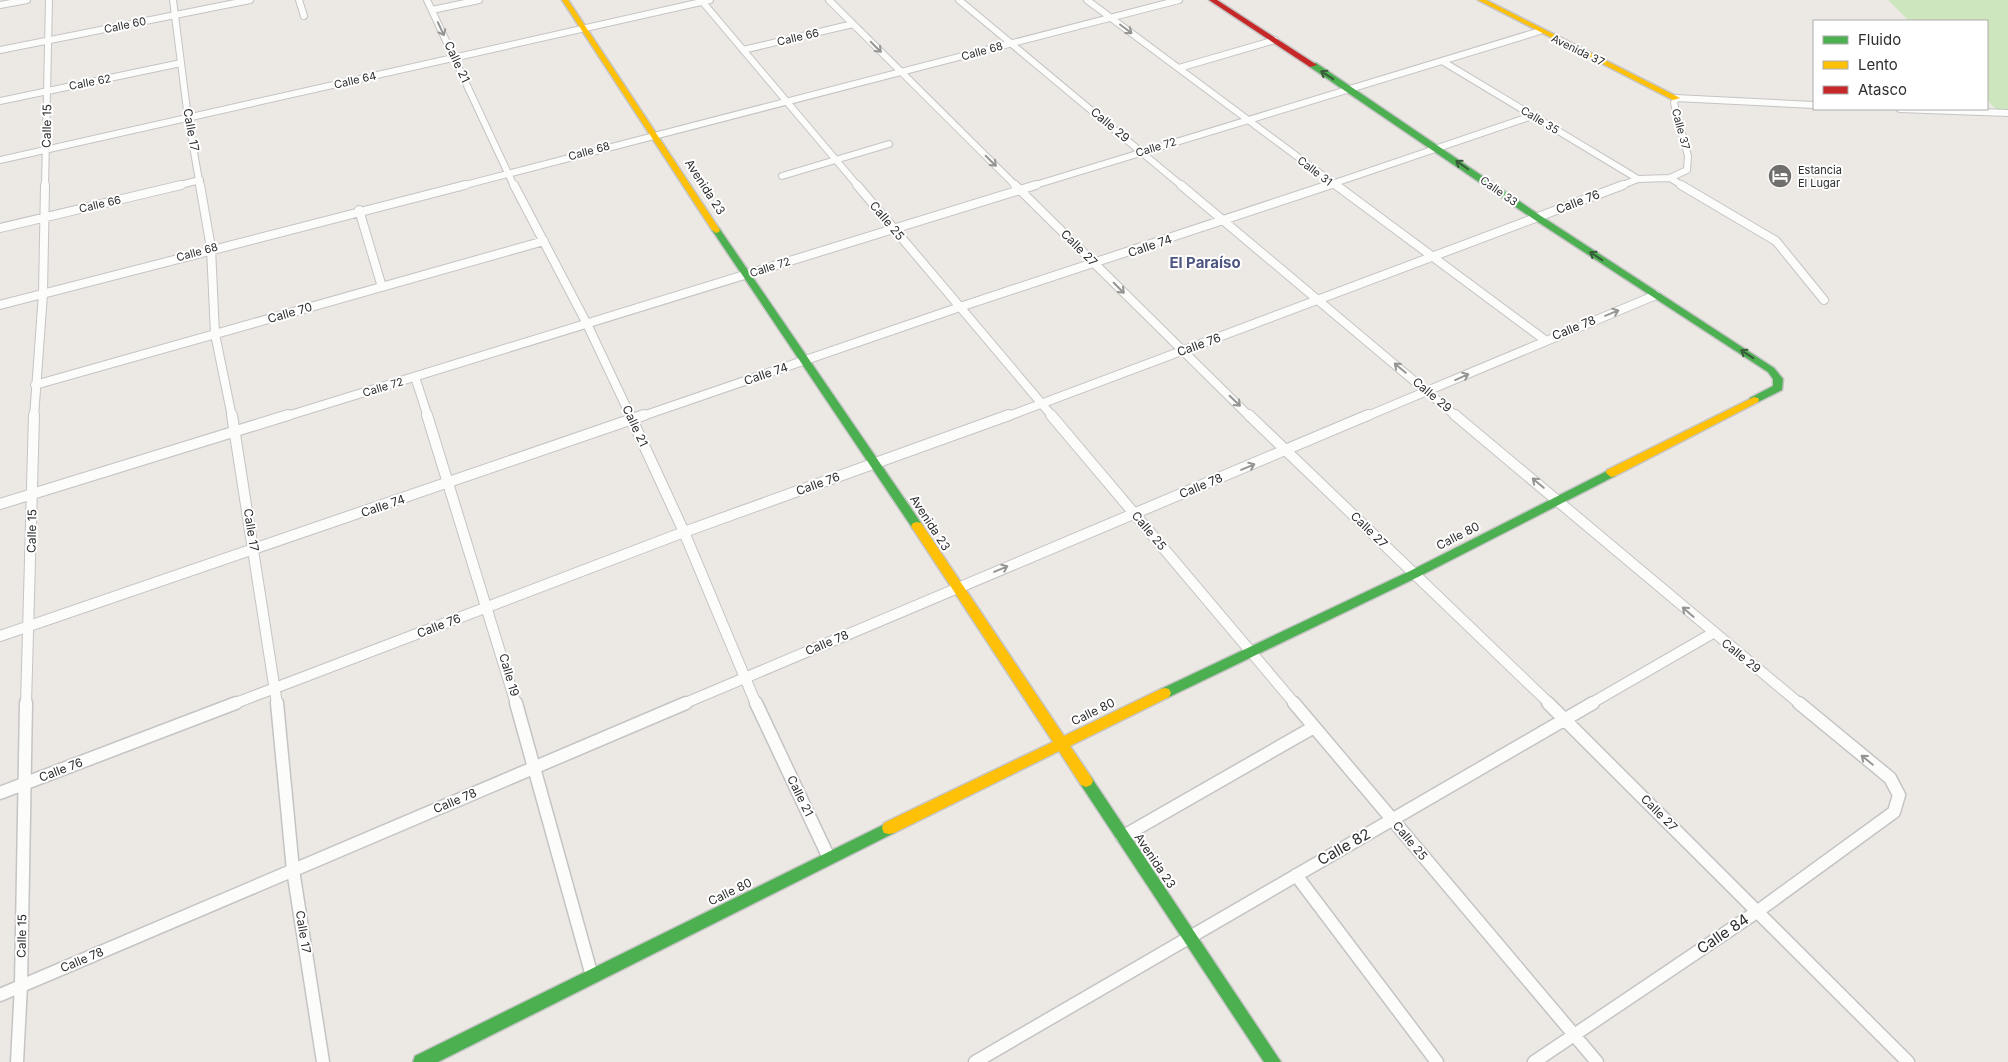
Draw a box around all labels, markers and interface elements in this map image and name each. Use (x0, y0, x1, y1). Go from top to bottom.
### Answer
street label: Calle 60 (103, 14, 147, 36)
legend (1813, 20, 1988, 110)
one-way arrow (437, 21, 446, 36)
one-way arrow (1119, 24, 1133, 34)
street label: Calle 66 (776, 25, 821, 49)
text: Fluido (1858, 30, 1901, 49)
street label: Avenida 37 (1549, 31, 1607, 69)
street label: Calle 21 (441, 39, 474, 85)
street label: Calle 68 (960, 39, 1005, 63)
one-way arrow (870, 41, 882, 53)
text: Lento (1858, 55, 1898, 74)
street label: Calle 64 (332, 68, 378, 92)
one-way arrow (1320, 69, 1334, 79)
street label: Calle 62 (68, 71, 112, 93)
text: Atasco (1858, 80, 1907, 99)
street label: Calle 35 (1518, 103, 1562, 137)
street label: Calle 15 (39, 104, 54, 148)
street label: Calle 29 (1088, 104, 1133, 145)
street label: Calle 17 (180, 107, 203, 153)
street label: Calle 37 (1669, 107, 1693, 151)
street label: Calle 72 (1134, 134, 1178, 160)
street label: Calle 68 (567, 139, 612, 163)
street label: Calle 31 (1295, 153, 1335, 189)
one-way arrow (985, 155, 997, 167)
street label: Avenida 23 (682, 156, 729, 217)
one-way arrow (1455, 160, 1469, 170)
hotel icon: Estancia El Lugar (1767, 163, 1793, 189)
place label: Estancia El Lugar (1798, 163, 1842, 190)
street label: Calle 33 (1478, 173, 1521, 209)
street label: Calle 76 (1554, 186, 1602, 217)
street label: Calle 66 (78, 192, 123, 216)
street label: Calle 25 (867, 198, 908, 243)
street label: Calle 27 (1058, 226, 1101, 269)
street label: Calle 74 (1126, 231, 1174, 260)
street label: Calle 68 (175, 240, 220, 264)
one-way arrow (1590, 251, 1604, 261)
district label: El Paraíso (1169, 253, 1241, 272)
street label: Calle 72 (748, 254, 792, 280)
one-way arrow (1113, 282, 1125, 294)
street label: Calle 70 (266, 299, 314, 326)
one-way arrow (1604, 308, 1619, 317)
street label: Calle 78 (1550, 312, 1598, 343)
street label: Calle 76 (1175, 330, 1223, 359)
one-way arrow (1740, 349, 1754, 360)
street label: Calle 74 (742, 359, 790, 388)
one-way arrow (1393, 362, 1406, 373)
one-way arrow (1454, 371, 1469, 381)
street label: Calle 72 (361, 374, 405, 400)
street label: Calle 29 (1410, 374, 1455, 415)
one-way arrow (1229, 395, 1242, 407)
street label: Calle 21 (619, 403, 652, 449)
one-way arrow (1240, 461, 1255, 471)
street label: Calle 76 (794, 469, 842, 498)
street label: Calle 78 (1177, 470, 1225, 501)
one-way arrow (1531, 478, 1544, 489)
street label: Calle 74 (359, 491, 407, 520)
street label: Avenida 23 (907, 492, 954, 553)
street label: Calle 17 (241, 507, 262, 553)
street label: Calle 25 (1129, 508, 1170, 553)
street label: Calle 27 (1348, 508, 1391, 551)
street label: Calle 15 (24, 509, 39, 553)
street label: Calle 80 (1434, 518, 1482, 553)
one-way arrow (993, 564, 1008, 574)
one-way arrow (1682, 606, 1695, 617)
street label: Calle 76 (415, 610, 463, 641)
street label: Calle 78 (803, 627, 851, 658)
street label: Calle 29 (1719, 635, 1764, 676)
street label: Calle 19 (496, 652, 523, 698)
street label: Calle 80 (1069, 695, 1117, 729)
street label: Calle 76 (37, 754, 85, 785)
one-way arrow (1861, 754, 1874, 765)
street label: Calle 21 (784, 773, 817, 819)
street label: Calle 78 (431, 785, 479, 816)
street label: Calle 27 (1638, 791, 1681, 834)
street label: Calle 25 (1390, 818, 1431, 863)
street label: Calle 82 (1314, 824, 1374, 869)
street label: Avenida 23 (1132, 830, 1179, 891)
street label: Calle 80 (706, 875, 754, 909)
street label: Calle 17 (293, 909, 314, 955)
street label: Calle 84 (1693, 909, 1752, 958)
street label: Calle 15 (14, 914, 29, 958)
street label: Calle 78 (58, 944, 106, 975)

